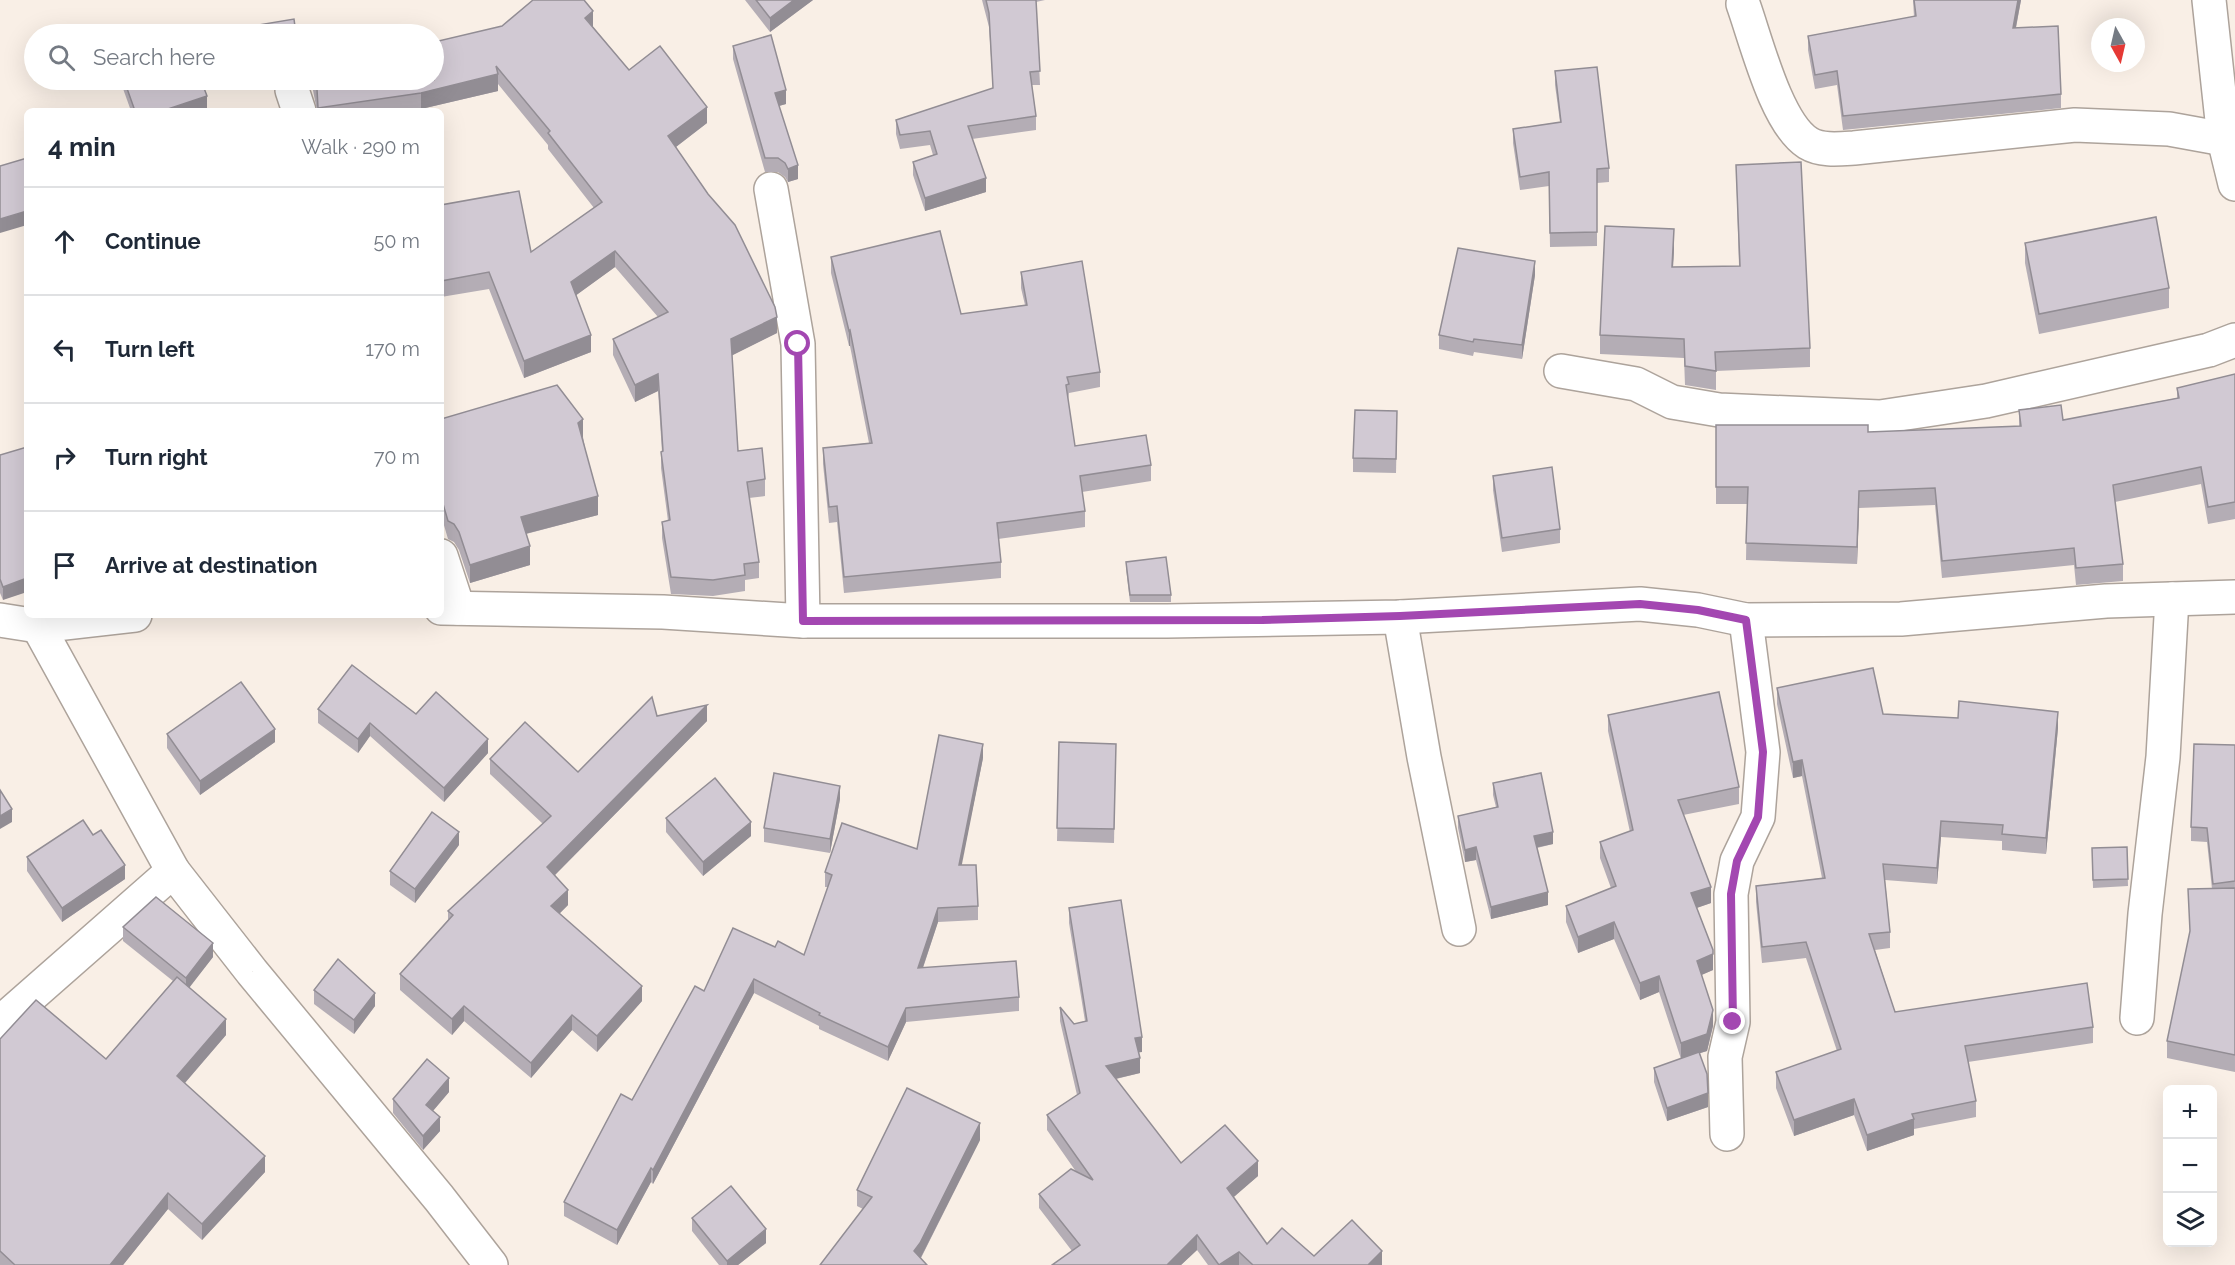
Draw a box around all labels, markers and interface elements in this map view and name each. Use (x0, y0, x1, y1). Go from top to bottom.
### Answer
north arrow (2091, 18, 2145, 72)
search box (24, 24, 444, 90)
icon: search (45, 41, 78, 74)
text: Search here (93, 44, 215, 70)
text: 4 min (48, 132, 116, 162)
text: Walk · 290 m (301, 135, 420, 159)
icon: ahead (48, 225, 81, 258)
text: Continue (105, 228, 201, 254)
text: 50 m (373, 229, 420, 253)
route start (784, 330, 810, 356)
icon: left (48, 333, 81, 366)
text: Turn left (105, 336, 195, 362)
text: 170 m (365, 337, 420, 361)
icon: right (48, 441, 81, 474)
text: Turn right (105, 444, 208, 470)
text: 70 m (374, 445, 420, 469)
icon: arrive (48, 549, 81, 582)
text: Arrive at destination (105, 552, 318, 578)
route end (1719, 1008, 1745, 1034)
map controls (2163, 1085, 2217, 1247)
button: + (2163, 1085, 2217, 1139)
button: − (2163, 1139, 2217, 1193)
button: layers (2163, 1193, 2217, 1247)

